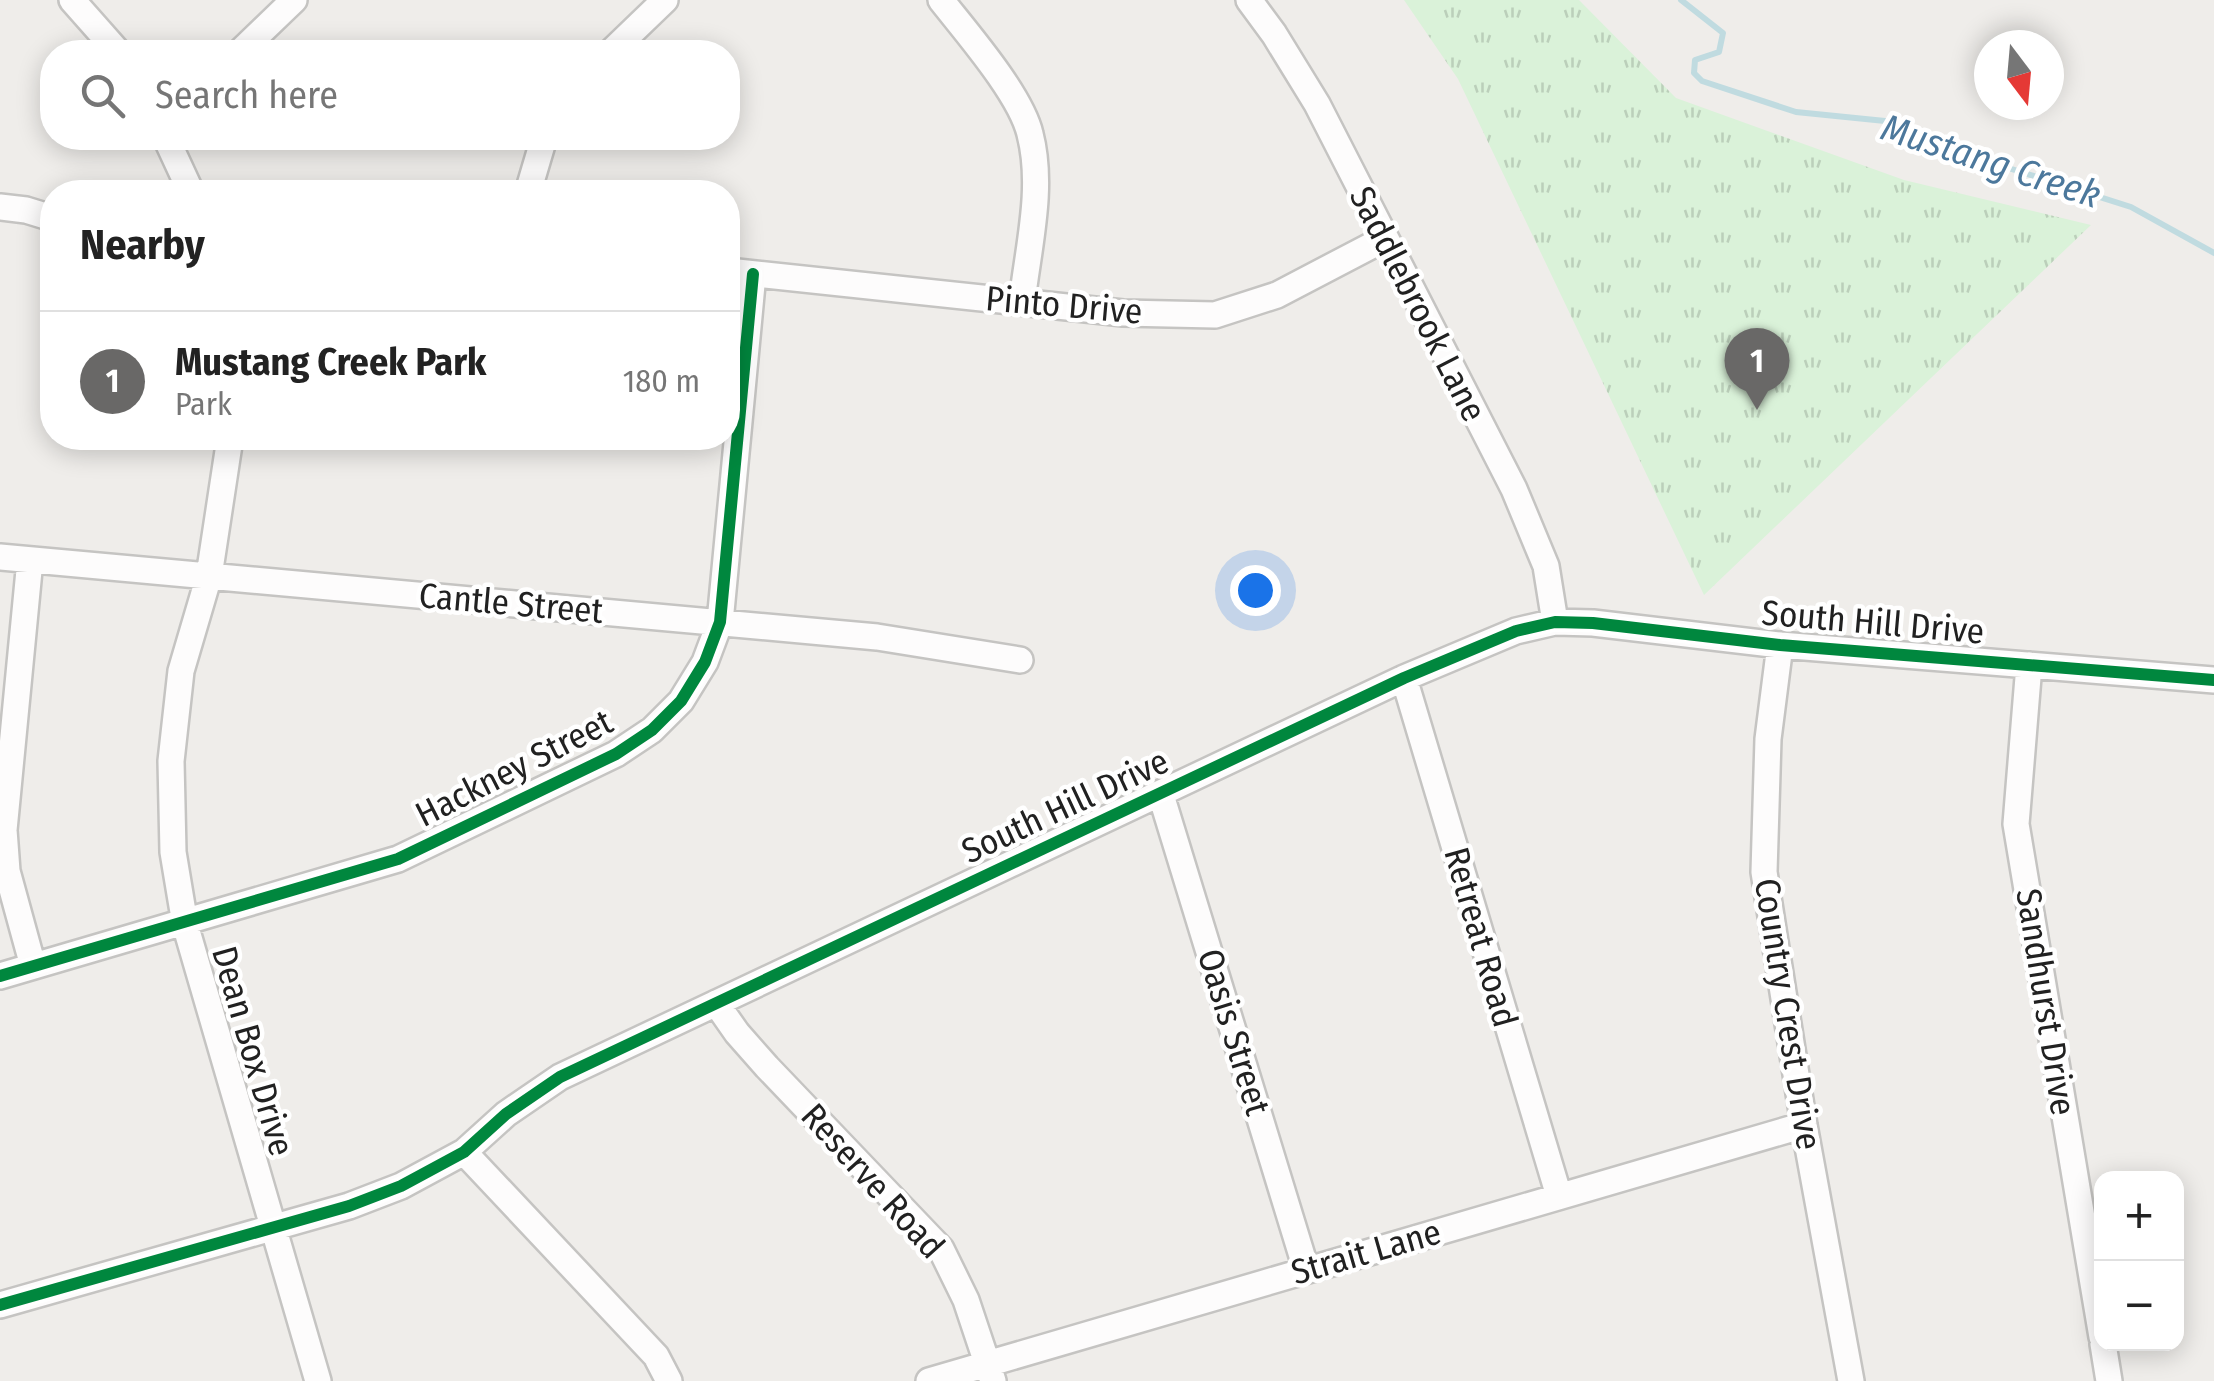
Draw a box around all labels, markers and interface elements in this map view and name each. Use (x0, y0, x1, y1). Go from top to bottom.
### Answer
north arrow (1974, 30, 2064, 120)
search box (40, 40, 740, 150)
icon: search (75, 68, 130, 123)
text: Search here (155, 72, 338, 118)
water label: Mustang Creek (1876, 104, 2107, 218)
street label: Saddlebrook Lane (1341, 180, 1495, 428)
text: Nearby (80, 220, 205, 270)
street label: Pinto Drive (984, 277, 1144, 333)
pin: 1 (1724, 328, 1790, 410)
text: Mustang Creek Park (175, 339, 486, 385)
text: 1 (106, 362, 119, 400)
text: 180 m (623, 362, 700, 400)
text: Park (175, 385, 232, 423)
your location (1230, 565, 1281, 616)
street label: Cantle Street (417, 574, 605, 632)
street label: South Hill Drive (1760, 591, 1986, 653)
street label: Hackney Street (409, 700, 620, 836)
street label: South Hill Drive (955, 740, 1175, 872)
street label: Retreat Road (1435, 842, 1527, 1032)
street label: Country Crest Drive (1746, 875, 1830, 1153)
street label: Sandhurst Drive (2007, 886, 2085, 1118)
street label: Dean Box Drive (203, 941, 303, 1161)
street label: Oasis Street (1189, 944, 1279, 1121)
street label: Reserve Road (793, 1095, 953, 1267)
map controls (2094, 1171, 2184, 1351)
button: + (2094, 1171, 2184, 1261)
street label: Strait Lane (1286, 1211, 1446, 1293)
button: − (2094, 1261, 2184, 1351)

